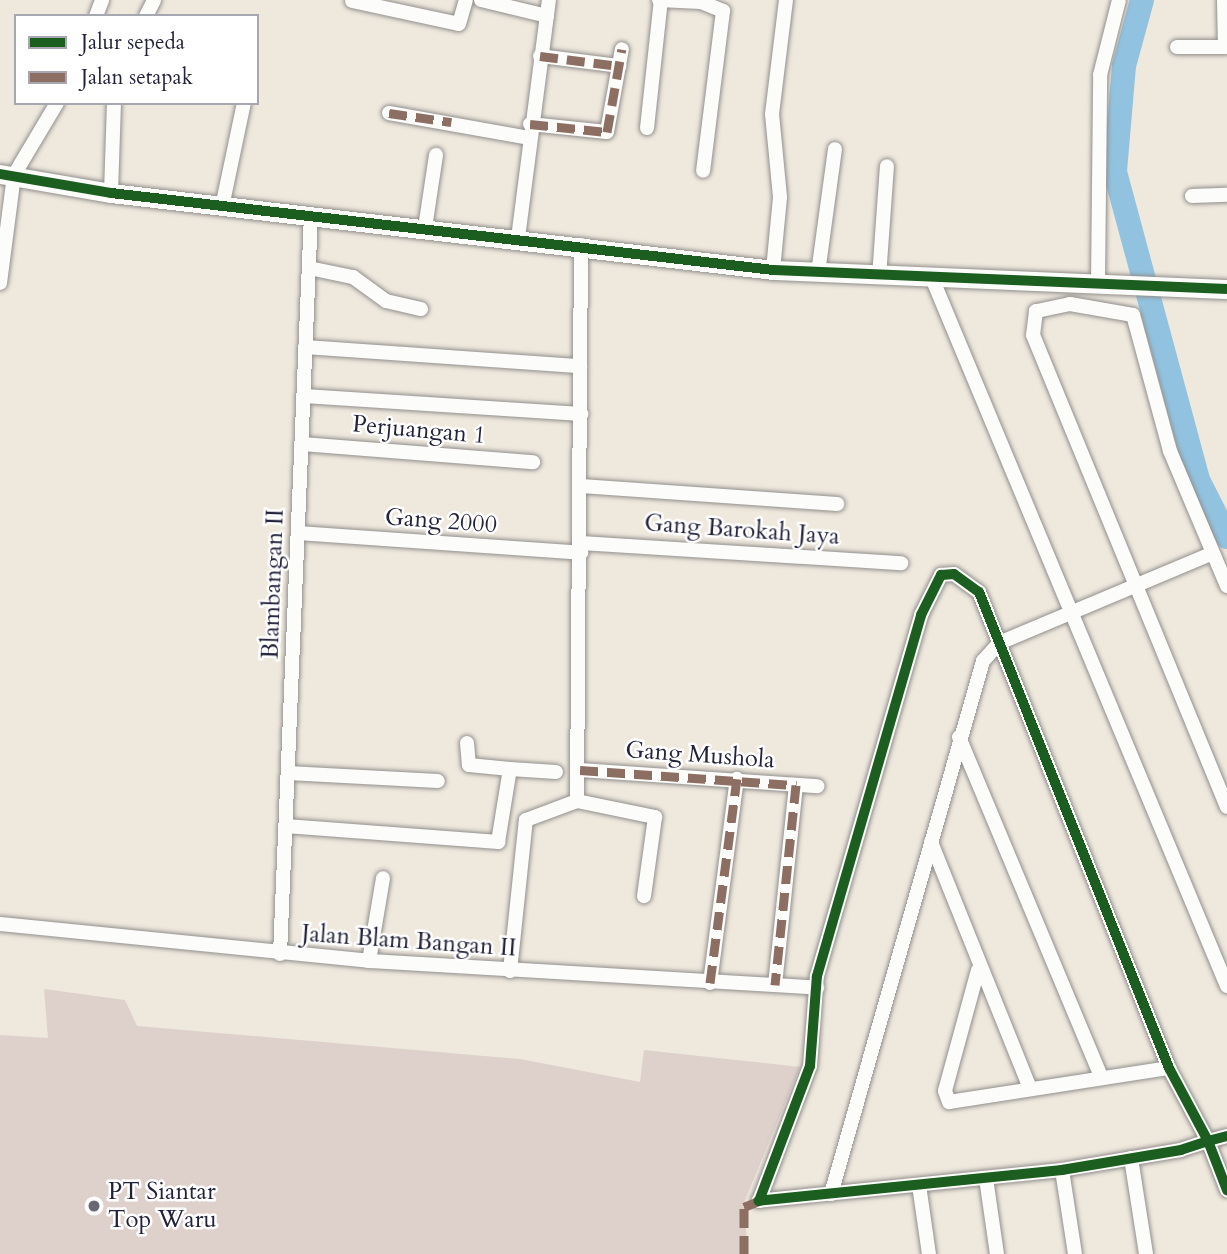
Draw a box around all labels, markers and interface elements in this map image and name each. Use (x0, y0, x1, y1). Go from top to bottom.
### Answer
legend (14, 14, 259, 105)
text: Jalur sepeda (81, 28, 185, 57)
text: Jalan setapak (81, 63, 193, 92)
street label: Perjuangan 1 (351, 410, 487, 450)
street label: Gang 2000 (384, 503, 498, 539)
street label: Blambangan II (256, 508, 290, 660)
street label: Gang Barokah Jaya (643, 509, 841, 551)
street label: Gang Mushola (625, 735, 775, 775)
street label: Jalan Blam Bangan II (301, 919, 517, 963)
place label: PT Siantar Top Waru (108, 1178, 217, 1234)
marker: PT Siantar Top Waru (86, 1198, 102, 1214)

